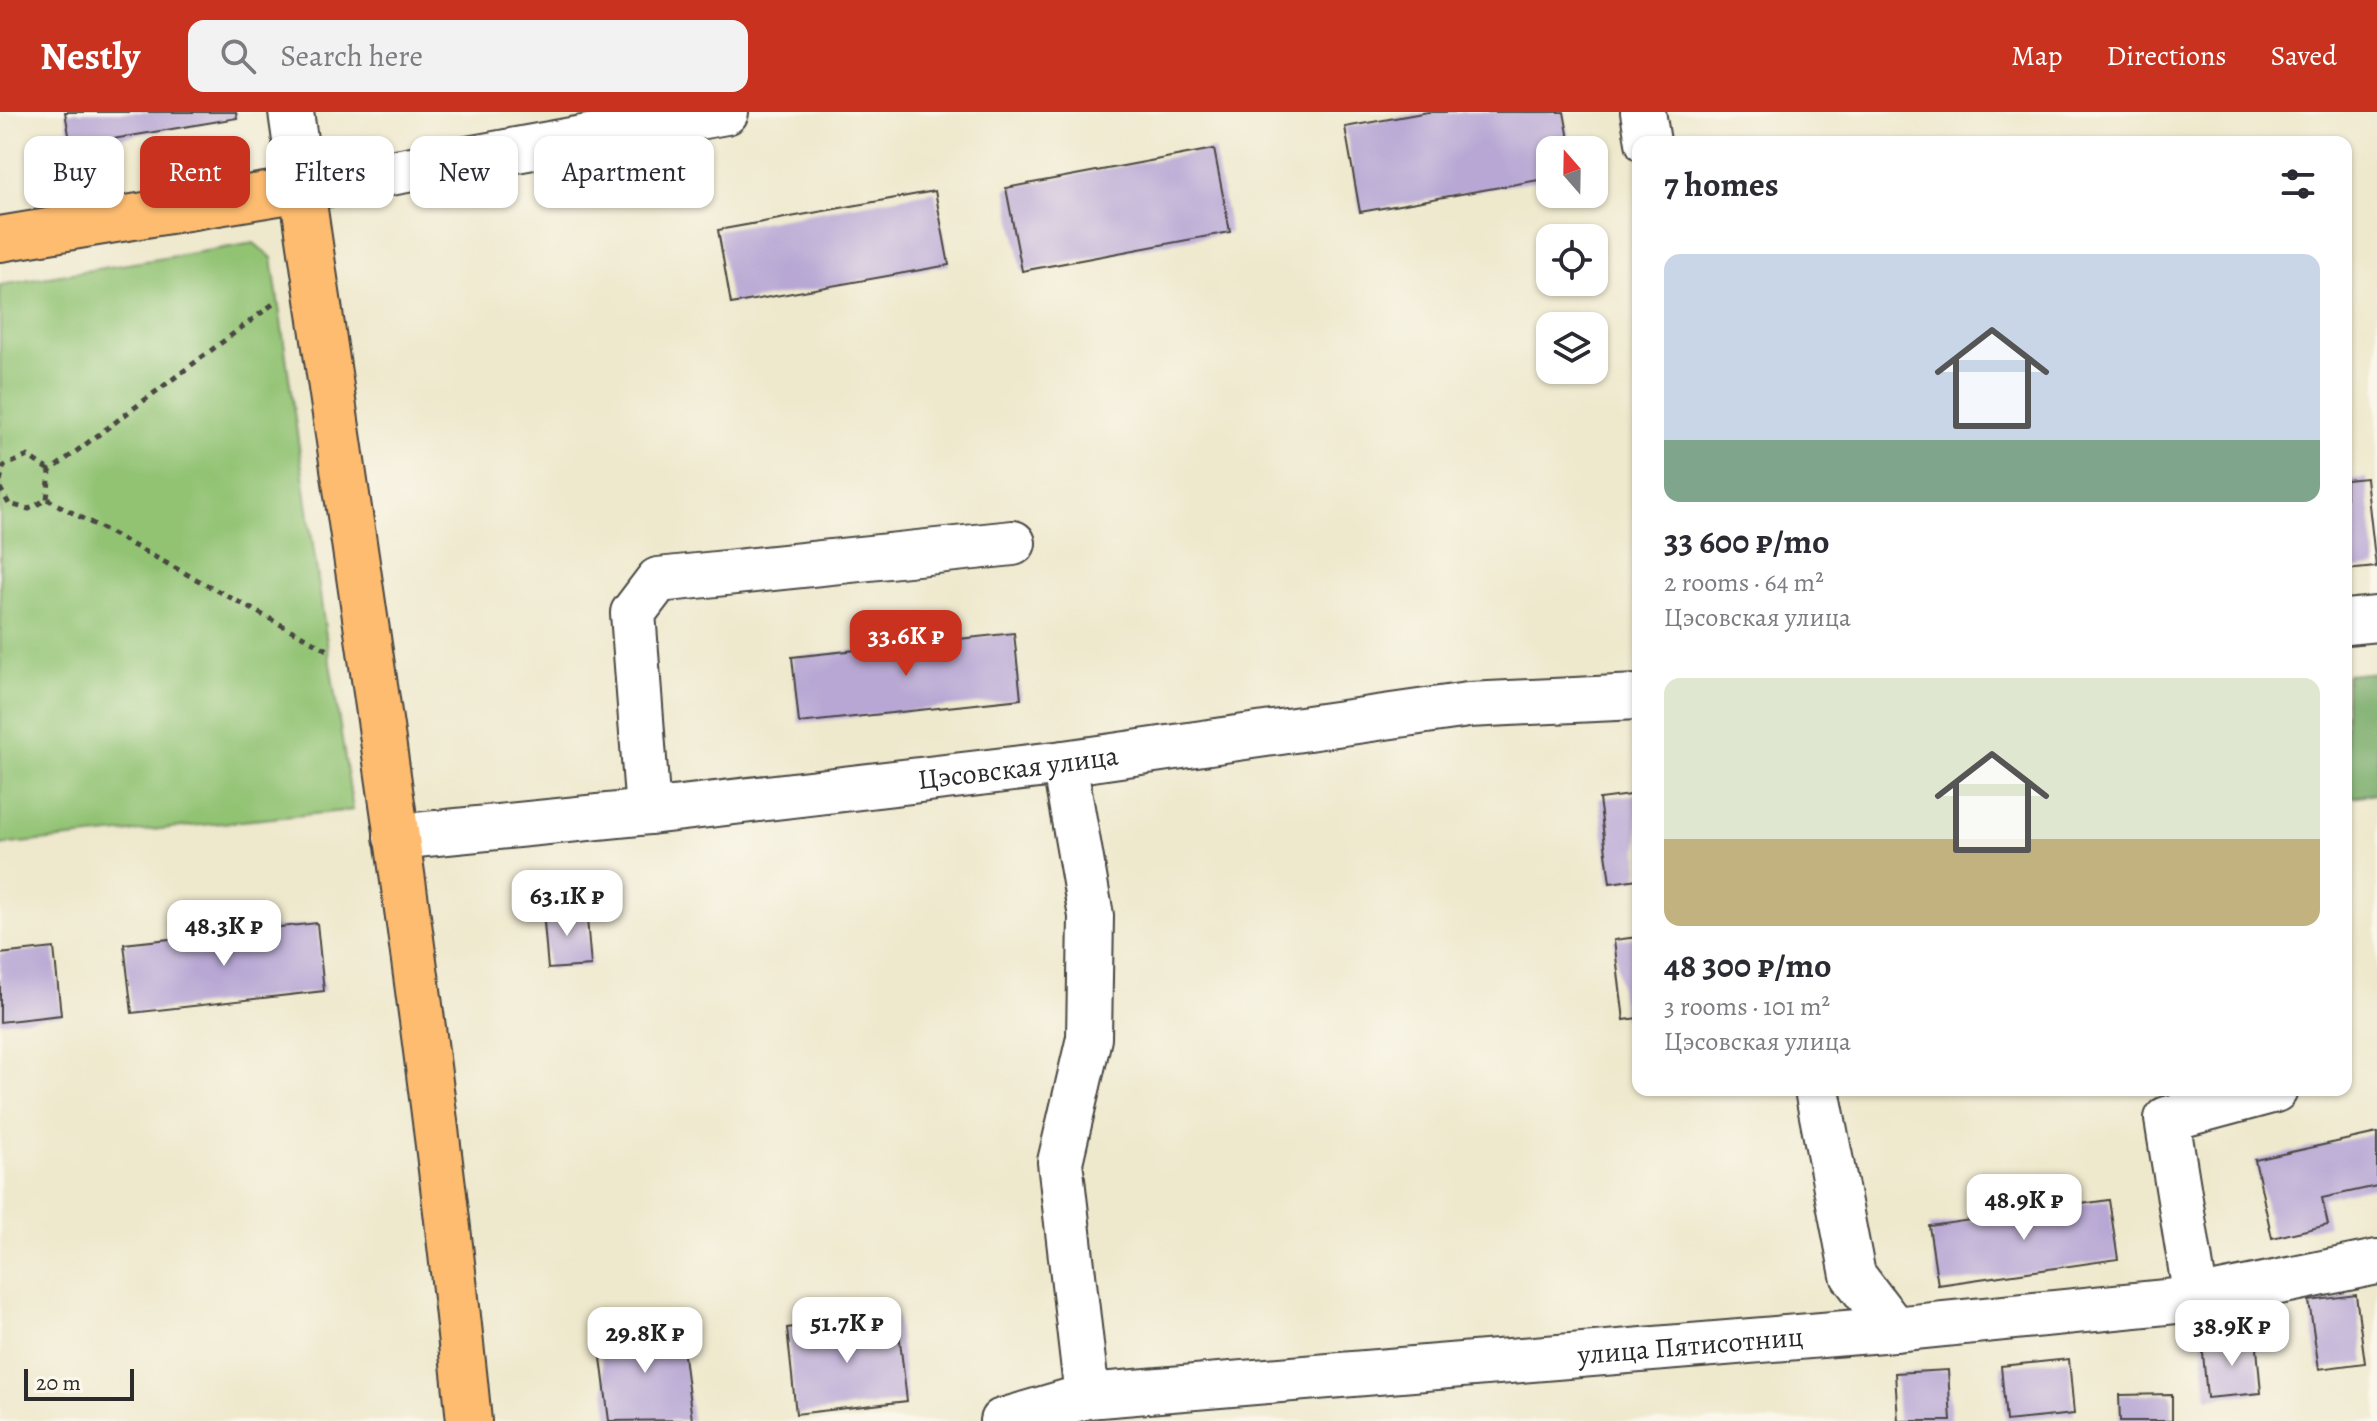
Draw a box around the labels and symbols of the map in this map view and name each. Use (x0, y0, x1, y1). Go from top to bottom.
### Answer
north arrow (1536, 136, 1608, 208)
pin: 33.6K ₽ (832, 610, 980, 678)
street label: Цэсовская улица (916, 736, 1121, 799)
pin: 63.1K ₽ (493, 870, 641, 938)
pin: 48.3K ₽ (150, 900, 298, 968)
pin: 48.9K ₽ (1950, 1174, 2098, 1242)
pin: 51.7K ₽ (773, 1297, 921, 1365)
pin: 38.9K ₽ (2158, 1300, 2306, 1368)
pin: 29.8K ₽ (571, 1307, 719, 1375)
street label: улица Пятисотниц (1575, 1318, 1805, 1374)
scale bar (24, 1365, 134, 1401)

